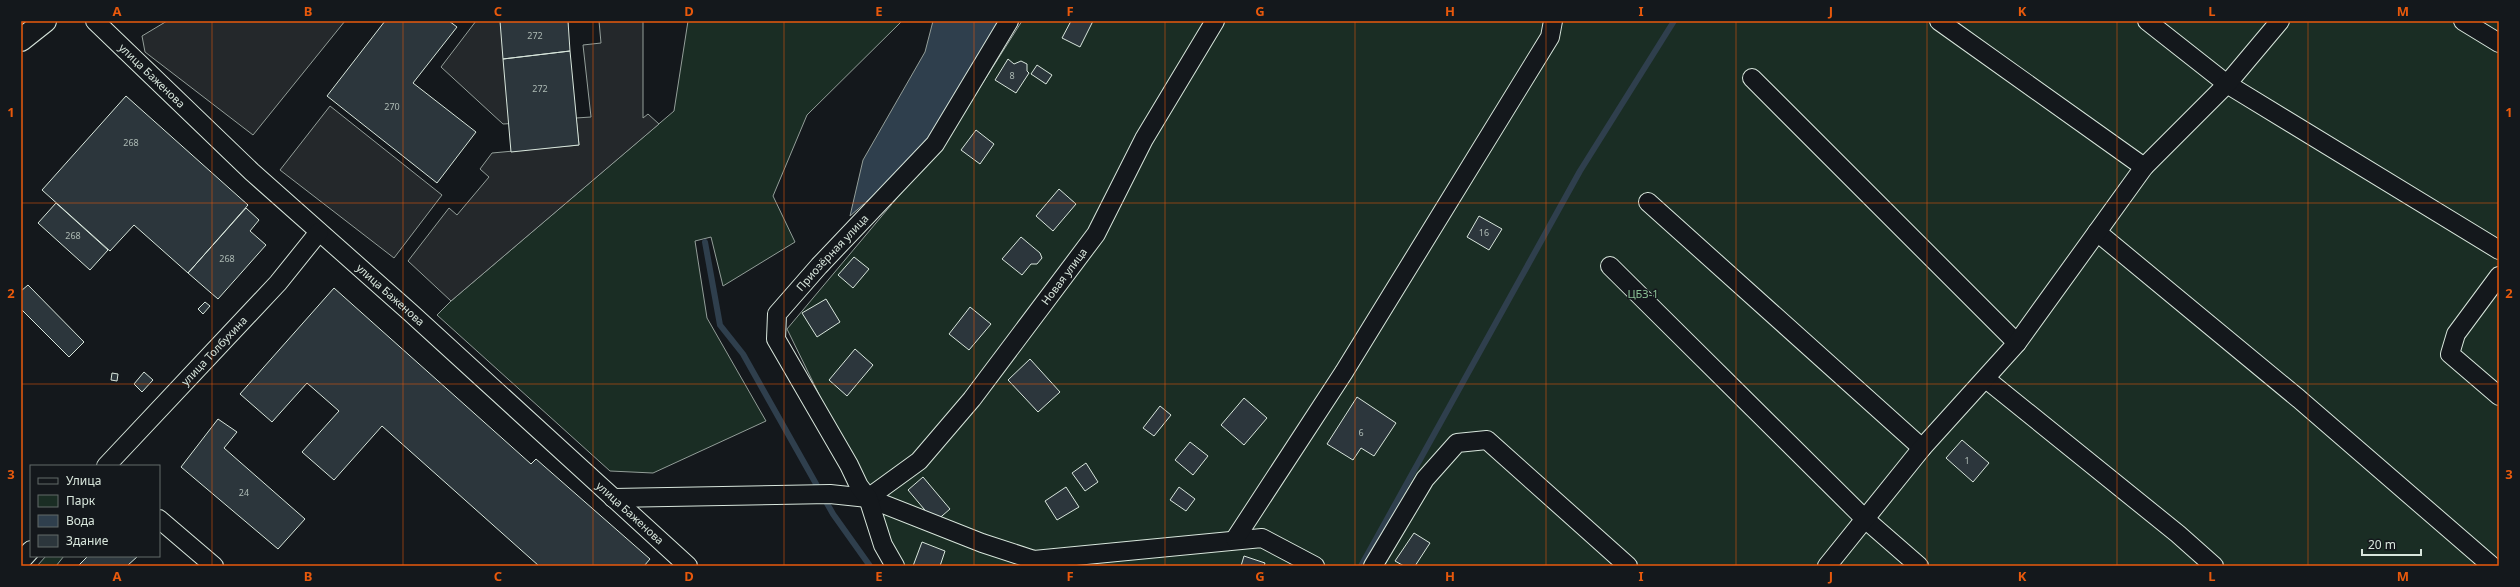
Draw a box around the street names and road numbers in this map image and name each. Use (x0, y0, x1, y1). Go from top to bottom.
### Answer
street label: улица Баженова (116, 40, 189, 111)
street label: Приозёрная улица (793, 211, 871, 294)
street label: Новая улица (1037, 245, 1090, 308)
street label: улица Баженова (353, 260, 428, 329)
street label: улица Толбухина (178, 313, 250, 388)
street label: улица Баженова (593, 478, 667, 547)

